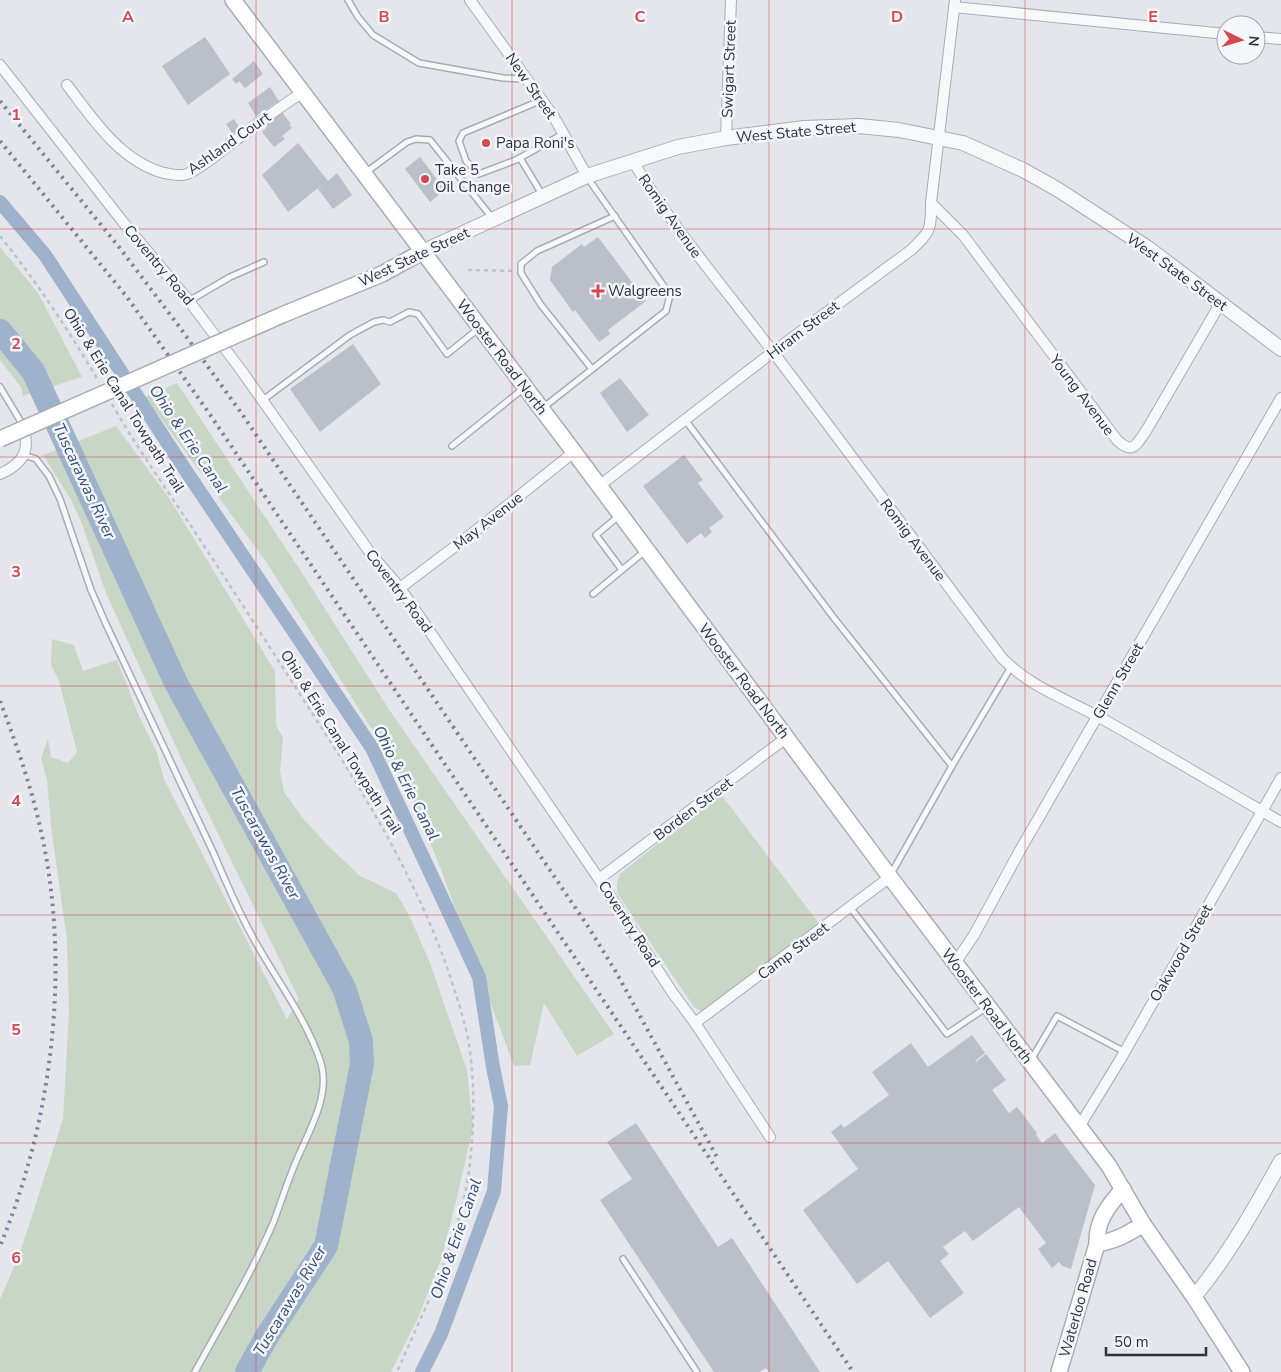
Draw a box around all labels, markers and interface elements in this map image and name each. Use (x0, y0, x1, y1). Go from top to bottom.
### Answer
text: A (122, 6, 134, 28)
text: B (378, 6, 390, 28)
text: C (635, 6, 646, 28)
text: D (891, 6, 903, 28)
text: E (1148, 6, 1158, 28)
north arrow (1216, 15, 1266, 65)
street label: Swigart Street (717, 19, 741, 118)
text: N (1244, 35, 1263, 47)
street label: New Street (501, 49, 562, 124)
text: 1 (11, 104, 21, 126)
street label: Ashland Court (183, 106, 275, 179)
street label: West State Street (735, 117, 857, 147)
place label: Papa Roni's (496, 133, 574, 153)
marker: Papa Roni's (480, 137, 492, 149)
place label: Take 5 Oil Change (435, 160, 510, 197)
street label: Romig Avenue (634, 170, 706, 262)
marker: Take 5 Oil Change (419, 173, 431, 185)
street label: Coventry Road (119, 220, 199, 310)
street label: West State Street (355, 222, 473, 291)
street label: West State Street (1122, 229, 1232, 316)
place label: Walgreens (608, 281, 682, 301)
marker: Walgreens (592, 285, 604, 297)
street label: Wooster Road North (452, 295, 552, 419)
street label: Hiram Street (763, 296, 844, 364)
street label: Ohio & Erie Canal Towpath Trail (60, 304, 188, 496)
text: 2 (11, 333, 21, 355)
street label: Young Avenue (1044, 350, 1119, 440)
water label: Ohio & Erie Canal (145, 381, 231, 497)
water label: Tuscarawas River (48, 420, 121, 544)
street label: May Avenue (449, 487, 527, 555)
street label: Romig Avenue (875, 495, 951, 585)
street label: Coventry Road (361, 545, 437, 637)
text: 3 (11, 561, 21, 583)
street label: Wooster Road North (694, 619, 794, 743)
street label: Glenn Street (1088, 639, 1148, 723)
street label: Ohio & Erie Canal Towpath Trail (277, 646, 405, 838)
water label: Ohio & Erie Canal (369, 723, 443, 843)
street label: Borden Street (650, 772, 737, 845)
water label: Tuscarawas River (225, 783, 306, 904)
text: 4 (11, 790, 21, 812)
street label: Coventry Road (594, 877, 664, 971)
street label: Oakwood Street (1145, 900, 1217, 1005)
street label: Camp Street (753, 917, 833, 984)
street label: Wooster Road North (937, 944, 1037, 1068)
text: 5 (11, 1019, 21, 1041)
water label: Ohio & Erie Canal (425, 1176, 487, 1302)
water label: Tuscarawas River (248, 1241, 332, 1360)
text: 6 (11, 1247, 21, 1269)
street label: Waterloo Road (1054, 1256, 1102, 1360)
scale bar (1106, 1324, 1206, 1356)
text: 50 m (1114, 1332, 1149, 1352)

